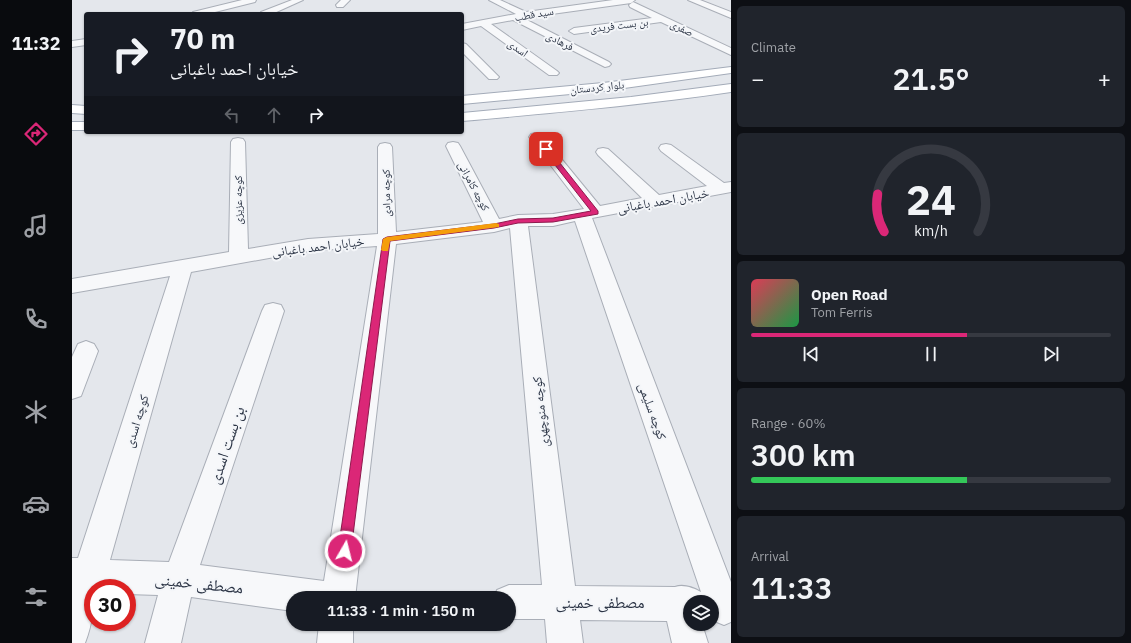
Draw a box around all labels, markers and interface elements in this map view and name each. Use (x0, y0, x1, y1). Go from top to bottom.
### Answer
street label: سید قطب (513, 4, 555, 24)
street label: بن بست فریدی (589, 14, 649, 36)
street label: صفری (668, 16, 696, 40)
text: 70 m (170, 20, 235, 57)
icon: right (104, 28, 156, 80)
street label: فرهادی (544, 28, 576, 54)
text: 11:32 (11, 32, 61, 55)
street label: اسدی (505, 36, 531, 60)
text: Climate (751, 39, 796, 56)
text: خیابان احمد باغبانی (170, 57, 298, 80)
text: 21.5° (892, 59, 970, 98)
text: − (751, 64, 764, 93)
text: + (1098, 64, 1111, 93)
street label: بلوار کردستان (569, 77, 625, 97)
icon: left (221, 104, 243, 126)
icon: ahead (263, 104, 285, 126)
icon: right (305, 104, 327, 126)
icon: directions (22, 120, 50, 148)
pin (529, 132, 563, 166)
icon: arrive (535, 138, 557, 160)
street label: کوچه کامرانی (455, 159, 493, 214)
street label: کوچه مرادی (379, 169, 393, 217)
text: 24 (906, 172, 956, 226)
street label: کوچه عزیزی (231, 175, 245, 225)
street label: خیابان احمد باغبانی (616, 184, 710, 217)
icon: music (22, 212, 50, 240)
text: km/h (914, 221, 948, 240)
street label: خیابان احمد باغبانی (271, 232, 365, 261)
text: Open Road (811, 285, 888, 304)
text: Tom Ferris (811, 304, 873, 321)
icon: phone (22, 305, 50, 333)
icon: previous (800, 343, 822, 365)
icon: pause (920, 343, 942, 365)
icon: next (1040, 343, 1062, 365)
street label: کوچه منوچهری (528, 375, 553, 448)
street label: کوچه سلیمی (634, 380, 671, 443)
street label: کوچه اسدی (120, 392, 153, 450)
icon: climate (22, 398, 50, 426)
street label: بن بست اسدی (203, 403, 250, 487)
text: Range · 60% (751, 415, 825, 432)
text: 300 km (751, 435, 856, 474)
icon: car (22, 490, 50, 518)
position arrow (324, 530, 366, 572)
text: Arrival (751, 548, 789, 565)
street label: مصطفی خمینی (154, 568, 244, 599)
text: 11:33 (751, 568, 833, 607)
speed limit sign: 30 (84, 579, 136, 631)
icon: filters (22, 583, 50, 611)
street label: مصطفی خمینی (556, 592, 644, 613)
map controls (683, 595, 719, 631)
button: layers (683, 595, 719, 631)
text: 11:33 · 1 min · 150 m (327, 601, 475, 620)

